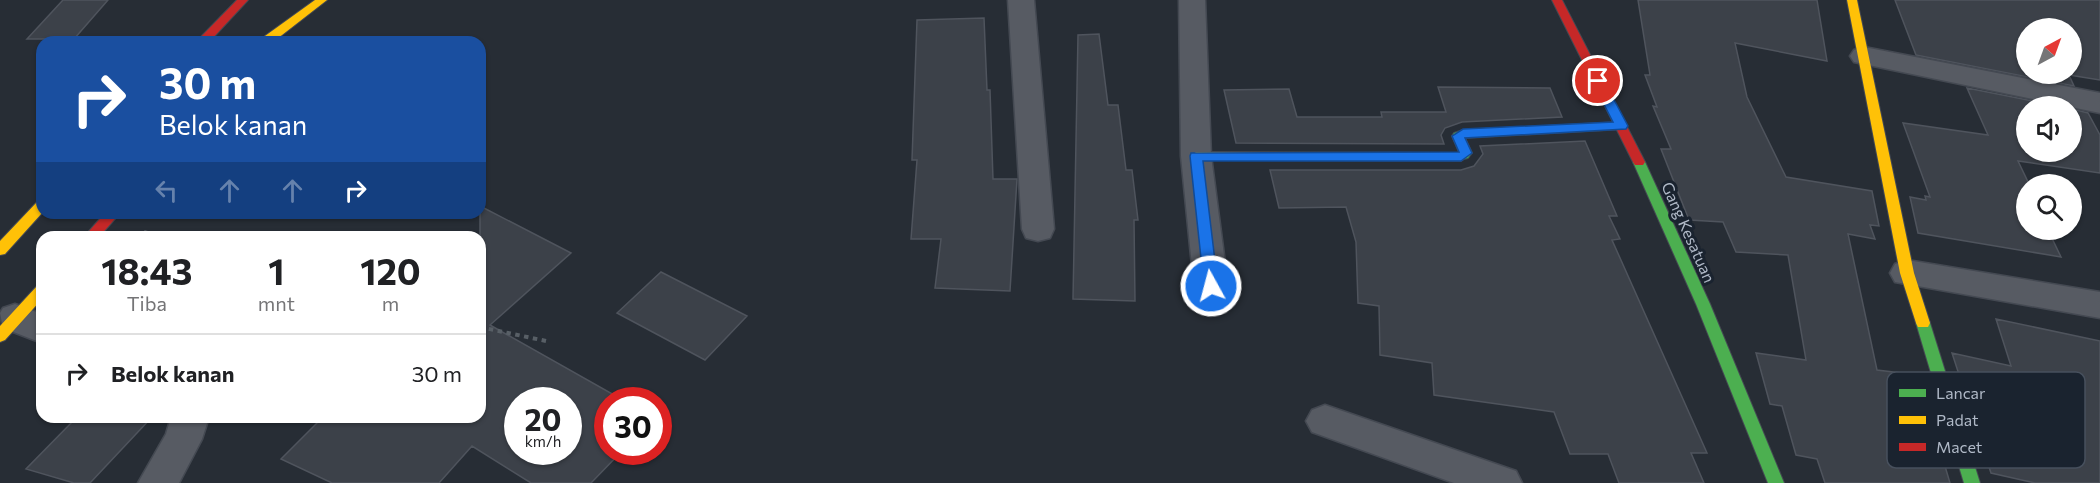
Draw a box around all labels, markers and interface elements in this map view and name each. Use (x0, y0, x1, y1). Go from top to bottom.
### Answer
north arrow (2016, 18, 2082, 84)
map controls (2016, 18, 2082, 240)
pin (1572, 55, 1623, 106)
text: 30 m (159, 56, 256, 108)
icon: right (60, 60, 138, 138)
icon: arrive (1581, 64, 1614, 97)
button: sound (2016, 96, 2082, 162)
text: Belok kanan (159, 108, 307, 141)
icon: left (150, 174, 183, 207)
icon: ahead (213, 174, 246, 207)
icon: ahead (276, 174, 309, 207)
icon: right (339, 174, 372, 207)
button: search (2016, 174, 2082, 240)
street label: Gang Kesatuan (1658, 179, 1720, 285)
text: 18:43 (101, 248, 192, 292)
text: 1 (268, 248, 284, 292)
text: 120 (360, 248, 421, 292)
position arrow (1179, 254, 1243, 318)
text: Tiba (127, 291, 167, 315)
text: mnt (258, 291, 295, 315)
text: m (382, 291, 399, 315)
icon: right (60, 357, 93, 390)
text: Belok kanan (111, 360, 234, 387)
text: 30 m (412, 360, 462, 387)
legend (1887, 372, 2085, 468)
text: Lancar (1936, 383, 1986, 402)
speed limit sign: 30 (594, 387, 672, 465)
text: 20 (525, 400, 561, 437)
text: Padat (1936, 410, 1979, 429)
text: km/h (525, 432, 561, 450)
text: Macet (1936, 437, 1983, 456)

